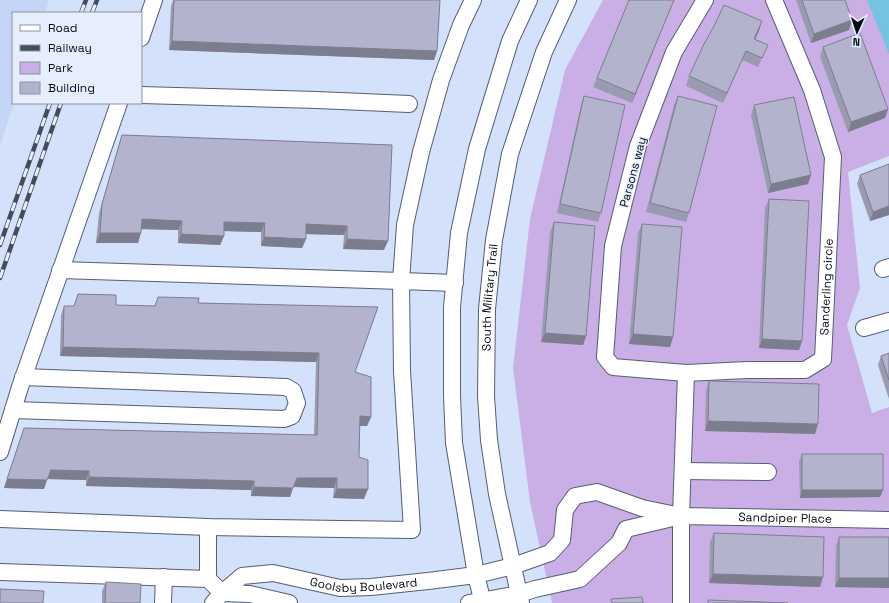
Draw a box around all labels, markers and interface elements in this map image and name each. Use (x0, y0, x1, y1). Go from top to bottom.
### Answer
legend (12, 12, 142, 104)
north arrow (837, 12, 877, 52)
text: Road (48, 20, 77, 36)
text: N (852, 35, 861, 49)
text: Railway (48, 40, 92, 56)
text: Park (48, 60, 73, 76)
text: Building (48, 80, 95, 96)
street label: Parsons way (616, 135, 650, 209)
street label: Sanderling circle (816, 238, 837, 336)
street label: South Military Trail (479, 243, 502, 351)
street label: Sandpiper Place (738, 509, 832, 527)
street label: Goolsby Boulevard (308, 574, 418, 596)

